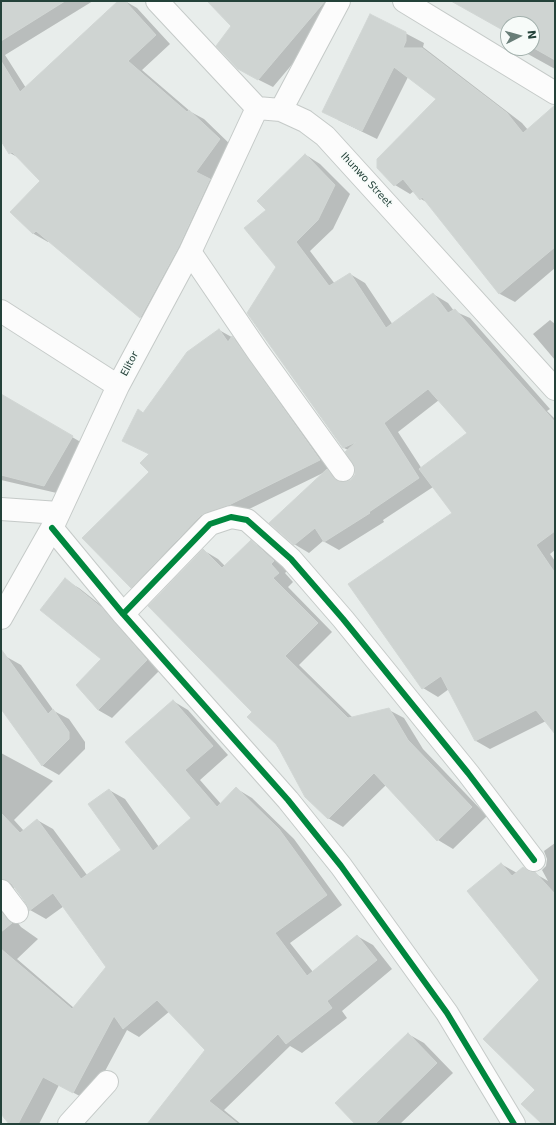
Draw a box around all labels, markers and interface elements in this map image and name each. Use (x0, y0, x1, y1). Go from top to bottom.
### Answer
north arrow (500, 16, 540, 56)
text: N (524, 30, 538, 40)
street label: Ihunwo Street (338, 150, 394, 210)
street label: Elitor (119, 350, 141, 378)

